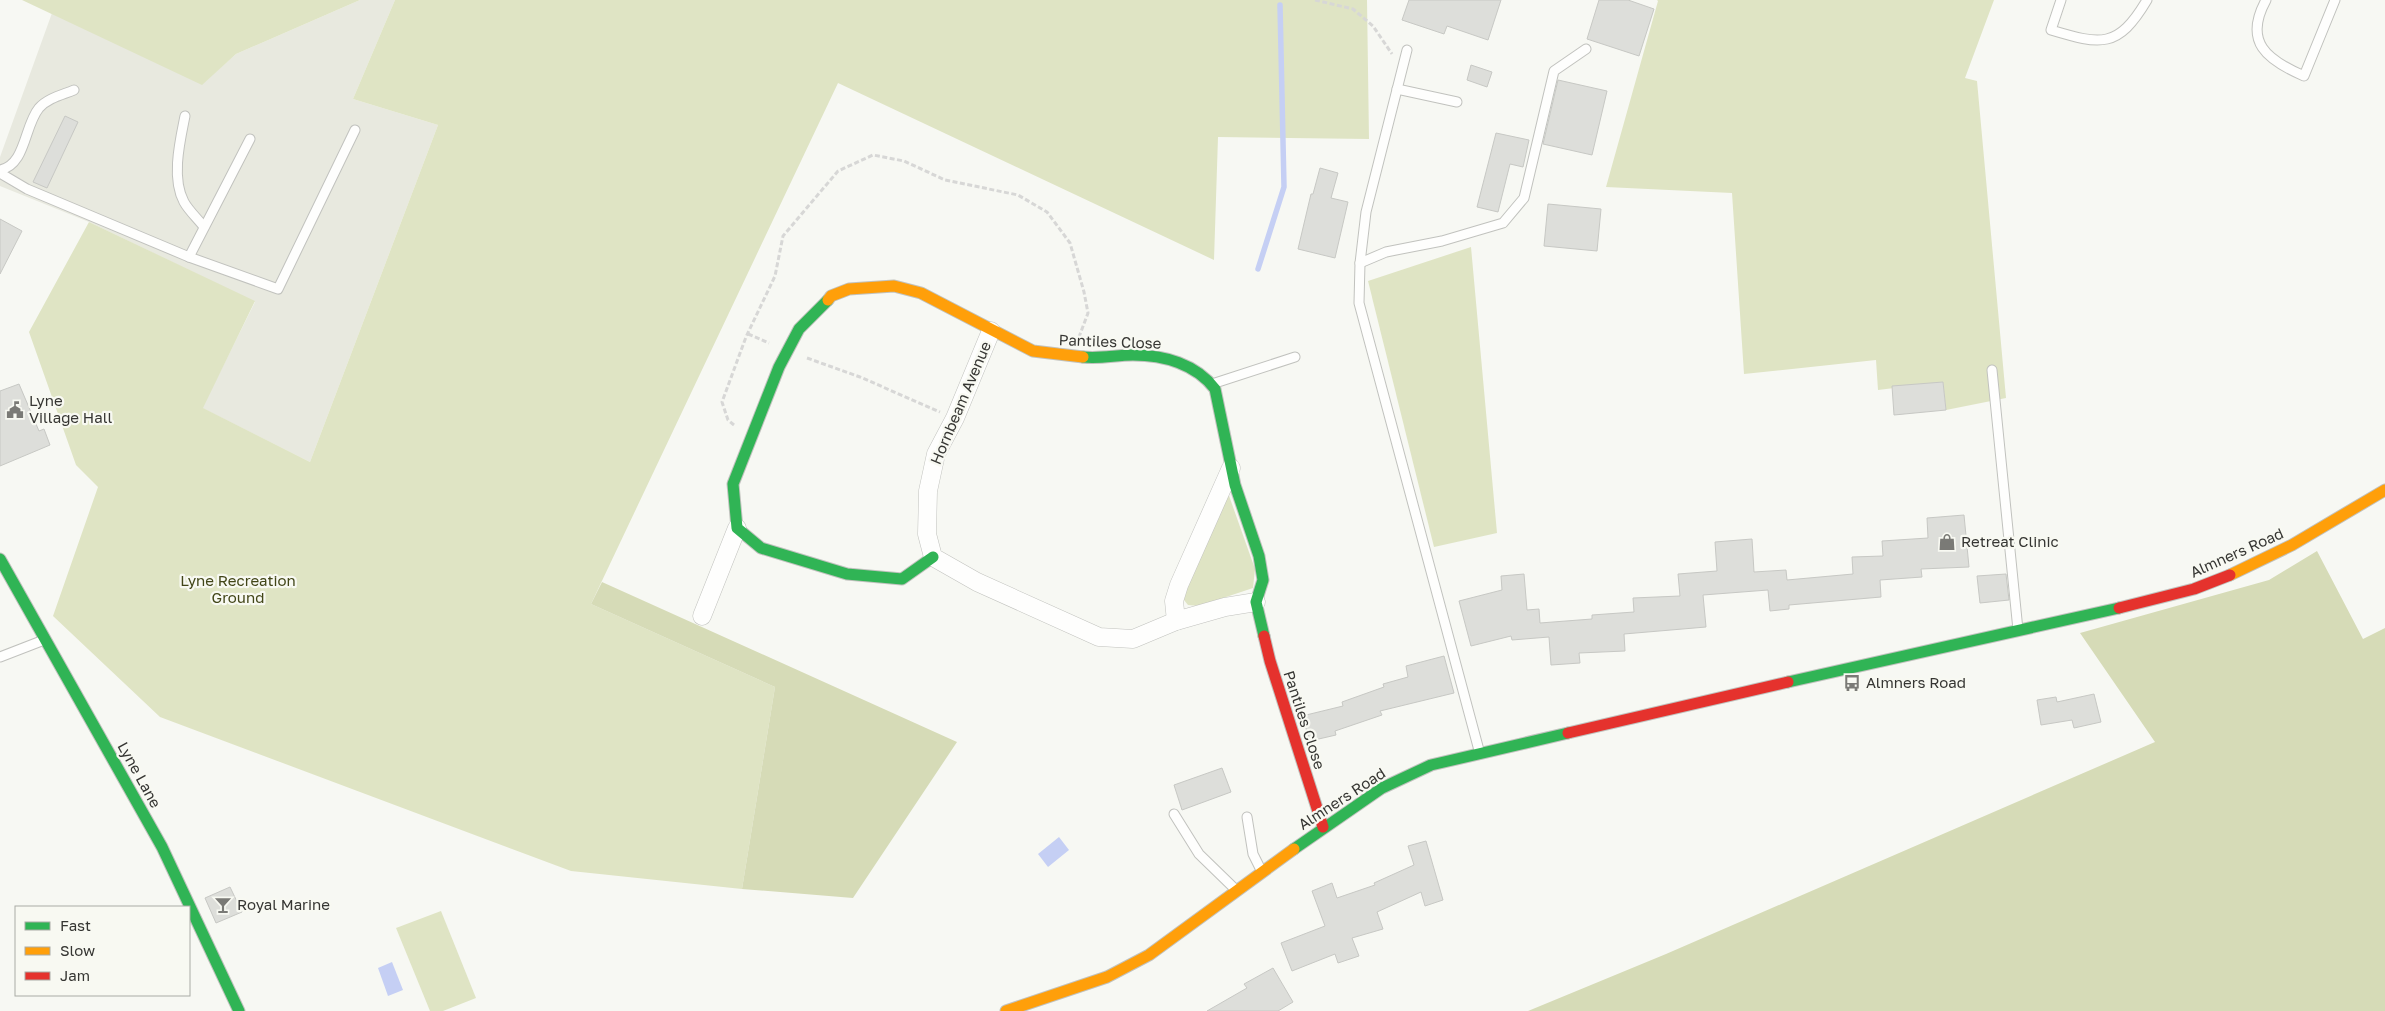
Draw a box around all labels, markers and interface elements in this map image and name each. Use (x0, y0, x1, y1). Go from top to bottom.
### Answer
street label: Pantiles Close (1058, 330, 1162, 352)
street label: Hornbeam Avenue (926, 338, 994, 467)
place label: Lyne Village Hall (29, 391, 112, 426)
public building icon: Lyne Village Hall (5, 400, 25, 420)
street label: Almners Road (2187, 524, 2286, 581)
shop icon: Retreat Clinic (1937, 532, 1957, 552)
place label: Retreat Clinic (1961, 532, 2059, 550)
park label: Lyne Recreation Ground (180, 571, 296, 606)
street label: Pantiles Close (1281, 668, 1329, 772)
bus stop icon: Almners Road (1842, 673, 1862, 693)
place label: Almners Road (1866, 673, 1966, 691)
street label: Lyne Lane (114, 738, 165, 811)
street label: Almners Road (1295, 763, 1388, 833)
bar icon: Royal Marine (213, 895, 233, 915)
place label: Royal Marine (237, 895, 330, 913)
legend (15, 906, 190, 996)
text: Fast (60, 916, 91, 934)
text: Slow (60, 941, 95, 959)
text: Jam (60, 966, 90, 984)

